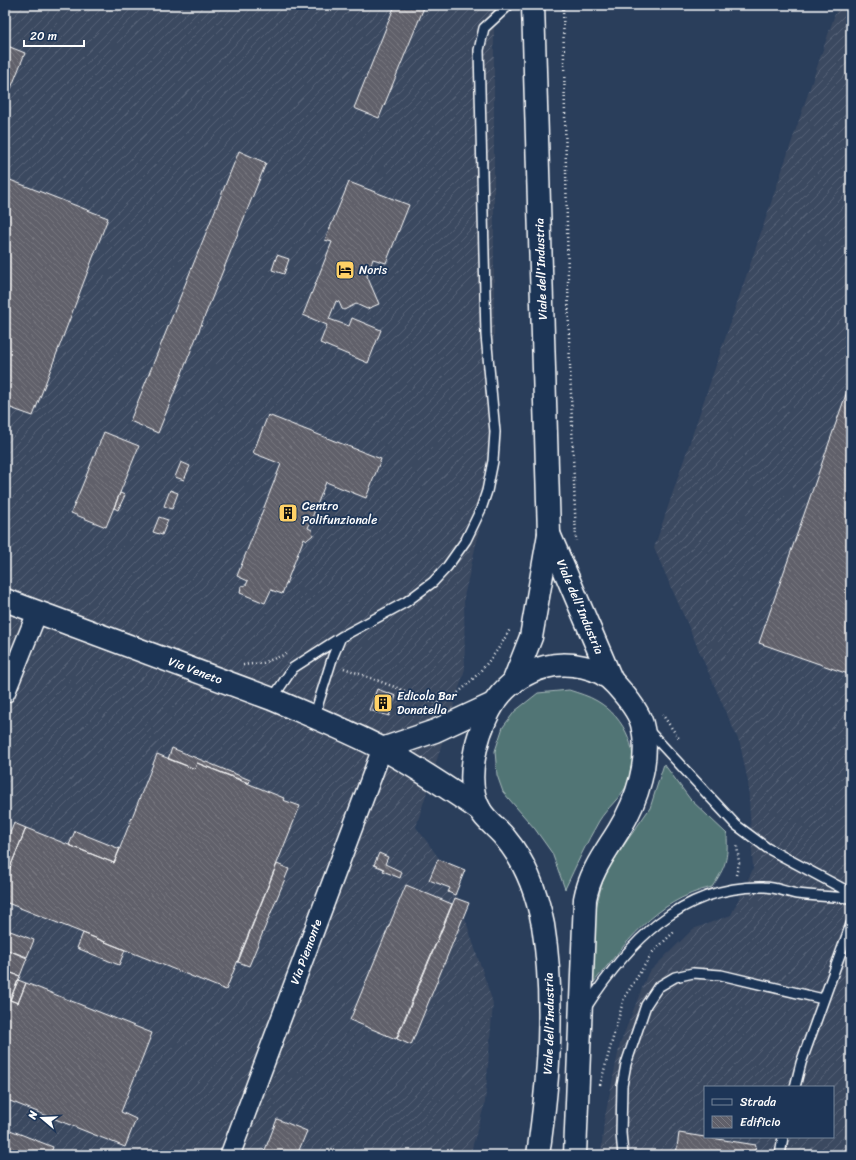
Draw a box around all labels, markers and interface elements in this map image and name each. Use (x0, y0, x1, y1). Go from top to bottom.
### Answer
scale bar (24, 22, 84, 48)
text: 20 m (30, 25, 57, 47)
street label: Viale dell'Industria (528, 218, 554, 320)
hotel icon: Noris (334, 259, 356, 281)
place label: Noris (359, 259, 388, 281)
place label: Centro Polifunzionale (302, 495, 377, 531)
building icon: Centro Polifunzionale (277, 502, 299, 524)
street label: Viale dell'Industria (550, 556, 610, 658)
street label: Via Veneto (165, 650, 226, 691)
place label: Edicola Bar Donatella (397, 685, 458, 721)
building icon: Edicola Bar Donatella (372, 692, 394, 714)
street label: Via Piemonte (284, 916, 328, 988)
street label: Viale dell'Industria (536, 972, 561, 1075)
legend (704, 1086, 834, 1138)
text: Strada (740, 1091, 777, 1113)
north arrow (22, 1098, 62, 1138)
text: N (22, 1108, 43, 1123)
text: Edificio (740, 1111, 780, 1133)

